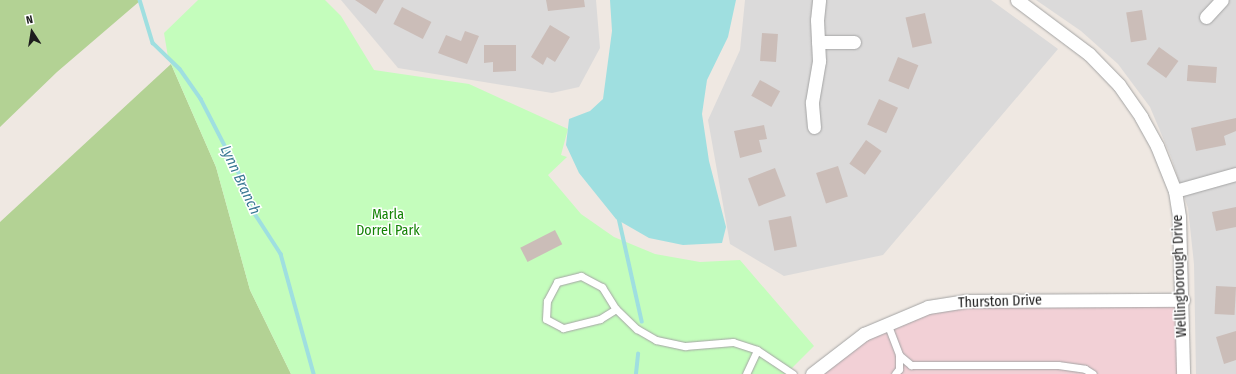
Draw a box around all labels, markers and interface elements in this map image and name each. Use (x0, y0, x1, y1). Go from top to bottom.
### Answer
north arrow (12, 12, 52, 52)
text: N (25, 13, 34, 27)
water label: Lynn Branch (216, 143, 264, 217)
park label: Marla Dorrel Park (356, 207, 420, 240)
street label: Wellingborough Drive (1169, 214, 1191, 338)
street label: Thurston Drive (958, 292, 1042, 312)

